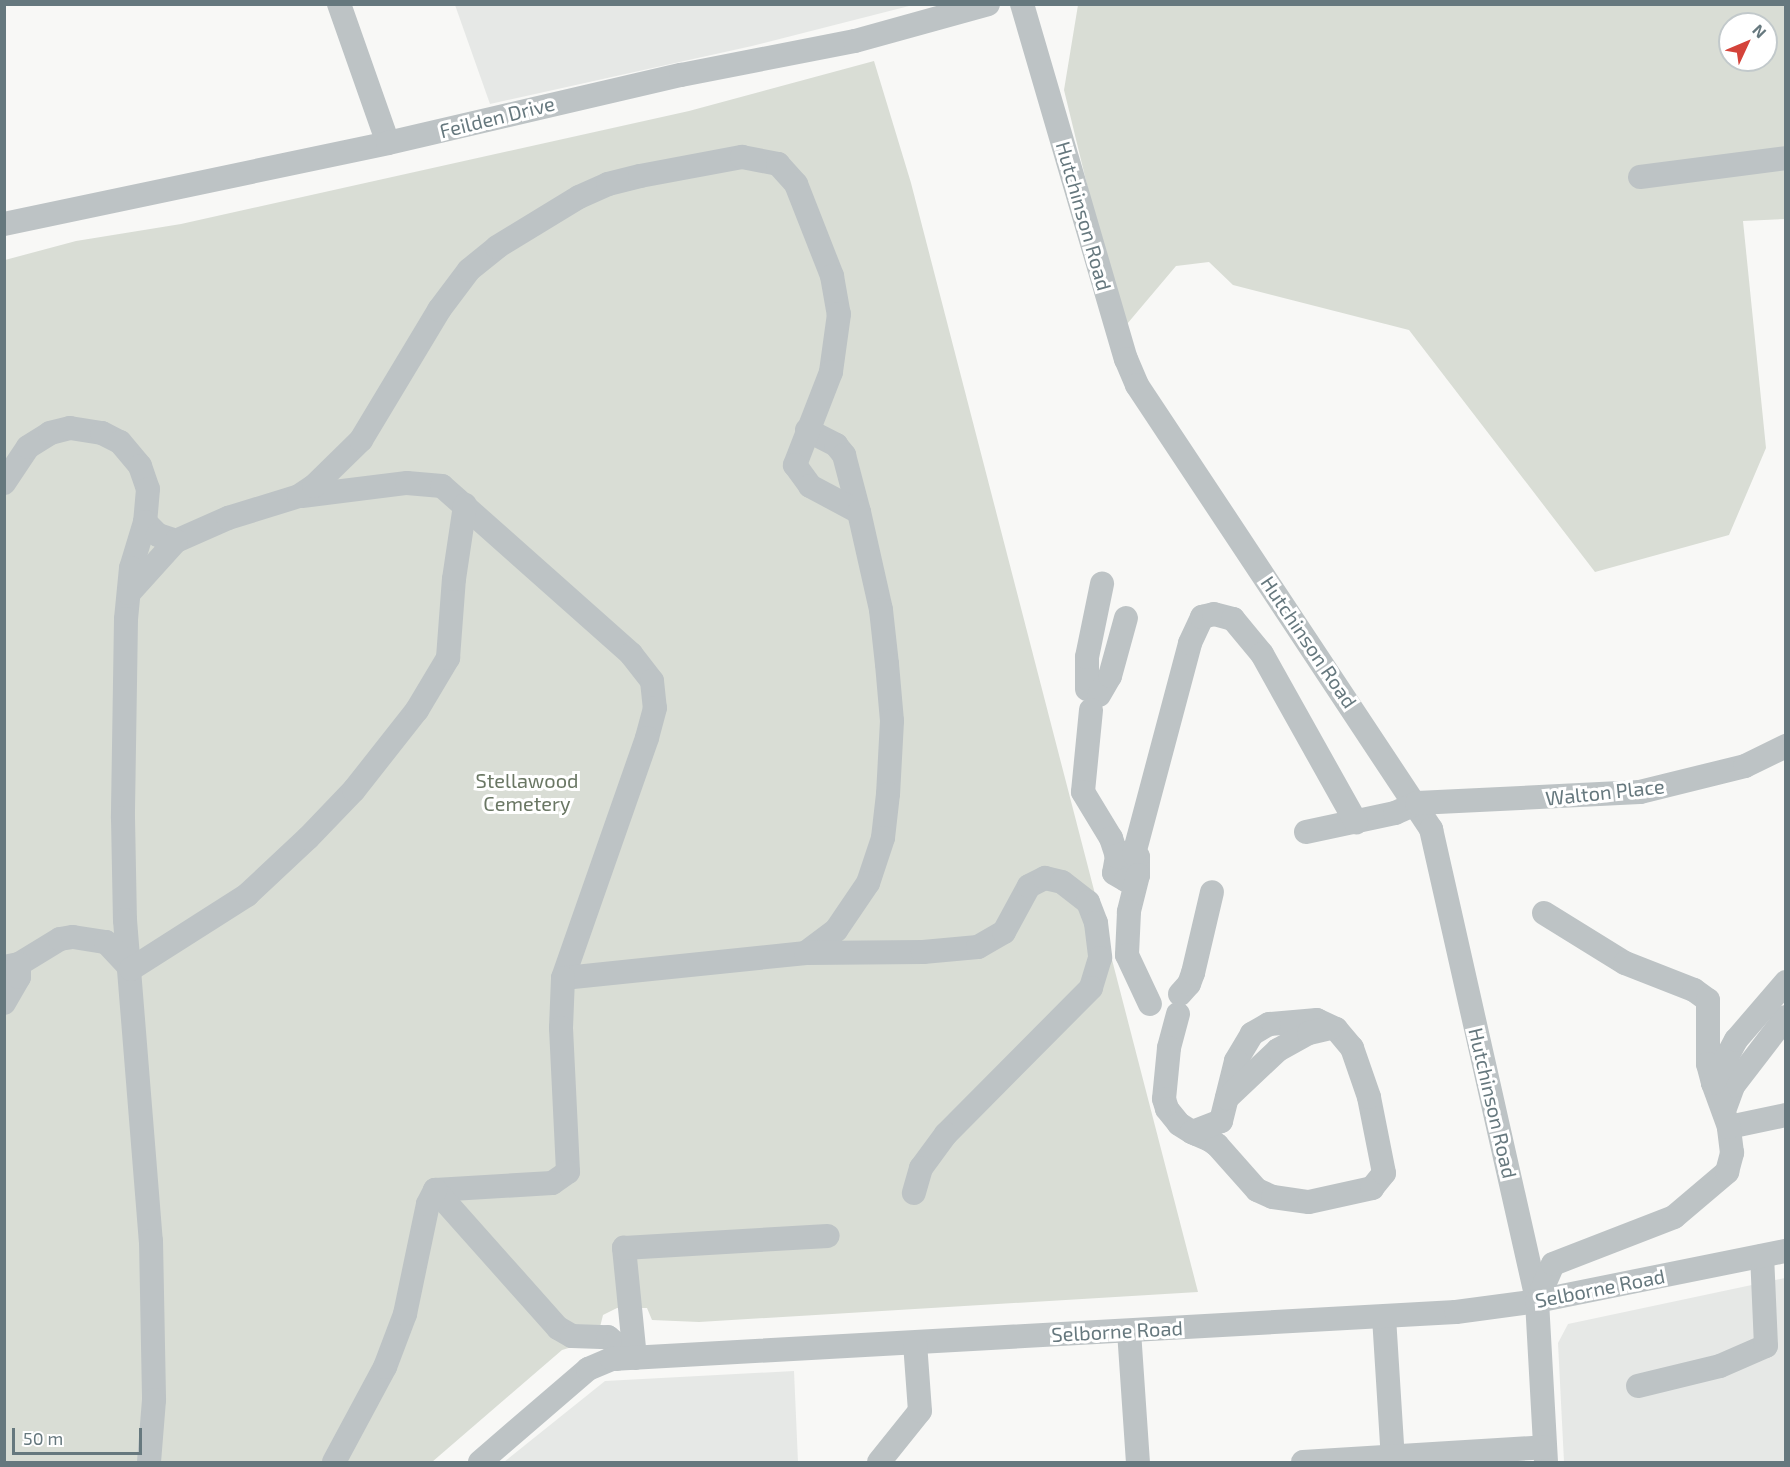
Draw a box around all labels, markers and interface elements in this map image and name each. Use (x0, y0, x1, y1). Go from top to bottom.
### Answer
north arrow (1718, 12, 1778, 72)
text: N (1749, 20, 1771, 41)
street label: Feilden Drive (437, 91, 557, 143)
street label: Hutchinson Road (1051, 139, 1117, 293)
street label: Hutchinson Road (1256, 571, 1362, 713)
park label: Stellawood Cemetery (476, 769, 578, 816)
street label: Walton Place (1544, 774, 1666, 810)
street label: Hutchinson Road (1464, 1025, 1522, 1181)
street label: Selborne Road (1533, 1264, 1667, 1312)
street label: Selborne Road (1051, 1316, 1183, 1346)
scale bar (15, 1416, 146, 1454)
text: 50 m (23, 1427, 63, 1449)

